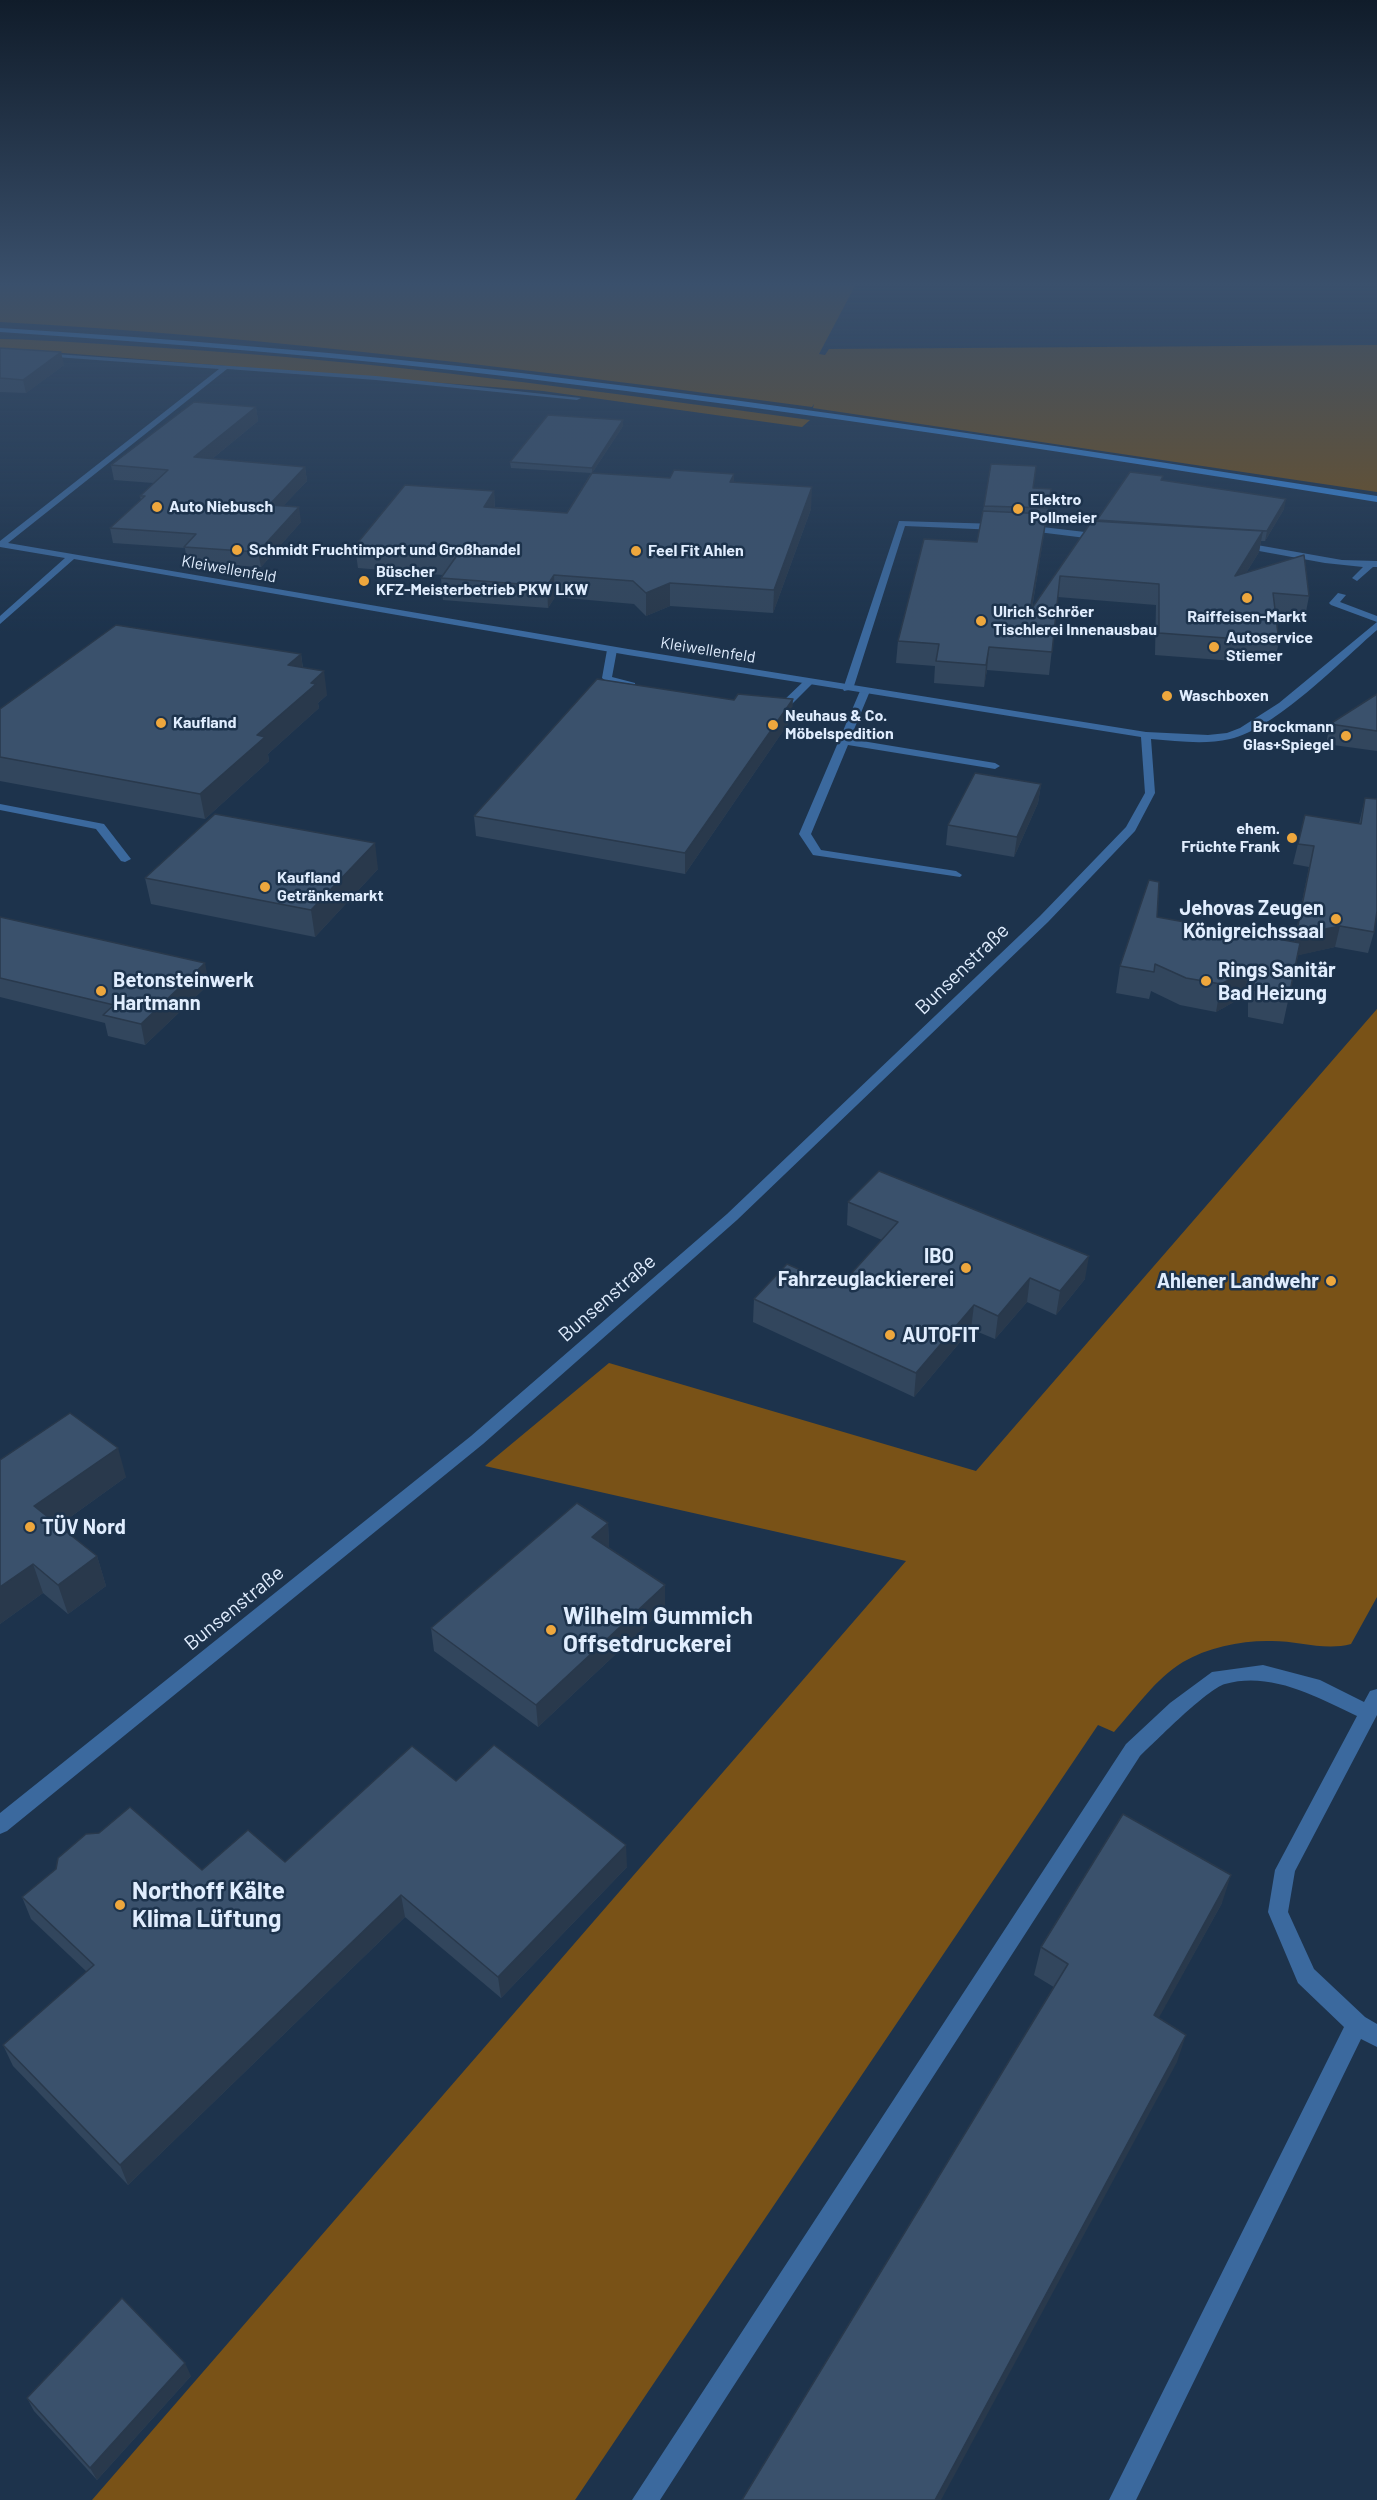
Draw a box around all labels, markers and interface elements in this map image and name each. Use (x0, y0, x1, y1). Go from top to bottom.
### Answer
place label: Elektro Pollmeier (1030, 490, 1097, 528)
place label: Auto Niebusch (169, 497, 273, 517)
marker: Auto Niebusch (150, 500, 164, 514)
marker: Elektro Pollmeier (1011, 502, 1025, 516)
place label: Schmidt Fruchtimport und Großhandel (249, 540, 520, 560)
place label: Feel Fit Ahlen (648, 541, 744, 561)
marker: Schmidt Fruchtimport und Großhandel (230, 543, 244, 557)
marker: Feel Fit Ahlen (629, 544, 643, 558)
street label: Kleiwellenfeld (180, 551, 278, 587)
place label: Büscher KFZ-Meisterbetrieb PKW LKW (376, 562, 588, 600)
marker: Büscher KFZ-Meisterbetrieb PKW LKW (357, 574, 371, 588)
marker: Raiffeisen-Markt (1240, 591, 1254, 605)
place label: Ulrich Schröer Tischlerei Innenausbau (993, 602, 1157, 640)
place label: Raiffeisen-Markt (1187, 607, 1307, 627)
marker: Ulrich Schröer Tischlerei Innenausbau (974, 614, 988, 628)
place label: Autoservice Stiemer (1226, 628, 1313, 666)
street label: Kleiwellenfeld (659, 633, 757, 667)
marker: Autoservice Stiemer (1207, 640, 1221, 654)
place label: Waschboxen (1179, 686, 1269, 706)
marker: Waschboxen (1160, 689, 1174, 703)
place label: Neuhaus & Co. Möbelspedition (785, 706, 894, 744)
place label: Kaufland (173, 713, 236, 733)
marker: Kaufland (154, 716, 168, 730)
place label: Brockmann Glas+Spiegel (1243, 717, 1334, 755)
marker: Neuhaus & Co. Möbelspedition (766, 718, 780, 732)
marker: Brockmann Glas+Spiegel (1339, 729, 1353, 743)
place label: ehem. Früchte Frank (1181, 819, 1280, 857)
marker: ehem. Früchte Frank (1285, 831, 1299, 845)
place label: Kaufland Getränkemarkt (277, 868, 384, 906)
marker: Kaufland Getränkemarkt (258, 880, 272, 894)
place label: Jehovas Zeugen Königreichssaal (1180, 896, 1324, 943)
marker: Jehovas Zeugen Königreichssaal (1329, 912, 1343, 926)
street label: Bunsenstraße (910, 918, 1014, 1020)
place label: Rings Sanitär Bad Heizung (1218, 958, 1336, 1005)
place label: Betonsteinwerk Hartmann (113, 968, 254, 1015)
marker: Rings Sanitär Bad Heizung (1199, 974, 1213, 988)
marker: Betonsteinwerk Hartmann (94, 984, 108, 998)
place label: IBO Fahrzeuglackiererei (778, 1244, 954, 1291)
street label: Bunsenstraße (553, 1249, 661, 1347)
marker: IBO Fahrzeuglackiererei (959, 1261, 973, 1275)
place label: Ahlener Landwehr (1157, 1269, 1319, 1293)
marker: Ahlener Landwehr (1324, 1274, 1338, 1288)
place label: AUTOFIT (902, 1323, 979, 1347)
marker: AUTOFIT (883, 1328, 897, 1342)
place label: TÜV Nord (42, 1515, 126, 1539)
marker: TÜV Nord (23, 1520, 37, 1534)
street label: Bunsenstraße (179, 1561, 289, 1655)
place label: Wilhelm Gummich Offsetdruckerei (563, 1602, 753, 1658)
marker: Wilhelm Gummich Offsetdruckerei (544, 1623, 558, 1637)
place label: Northoff Kälte Klima Lüftung (132, 1877, 285, 1933)
marker: Northoff Kälte Klima Lüftung (113, 1898, 127, 1912)

